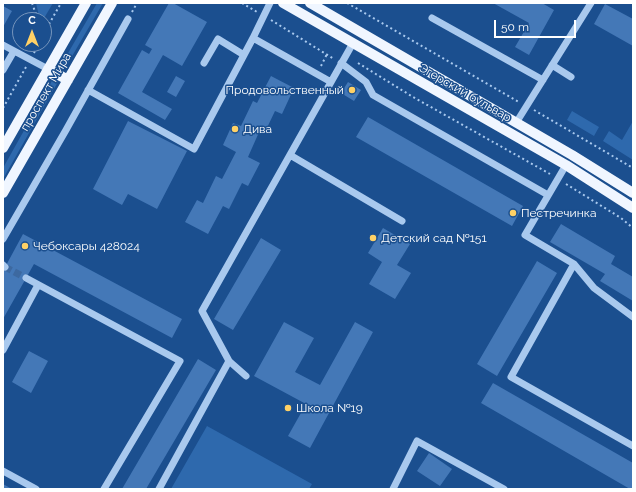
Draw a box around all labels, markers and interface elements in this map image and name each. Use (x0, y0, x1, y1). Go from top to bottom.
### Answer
north arrow (12, 12, 52, 52)
scale bar (496, 12, 578, 38)
text: С (28, 14, 36, 27)
text: 50 m (501, 20, 529, 34)
street label: проспект Мира (18, 50, 74, 134)
street label: Эгерский бульвар (416, 61, 514, 125)
place label: Продовольственный (226, 83, 344, 97)
marker: Продовольственный (347, 85, 357, 95)
place label: Дива (243, 122, 272, 136)
marker: Дива (230, 124, 240, 134)
place label: Пестречинка (521, 206, 596, 220)
marker: Пестречинка (508, 208, 518, 218)
place label: Детский сад №151 (381, 231, 487, 245)
marker: Детский сад №151 (368, 233, 378, 243)
place label: Чебоксары 428024 (33, 239, 140, 253)
marker: Чебоксары 428024 (20, 241, 30, 251)
place label: Школа №19 (296, 401, 363, 415)
marker: Школа №19 (283, 403, 293, 413)

